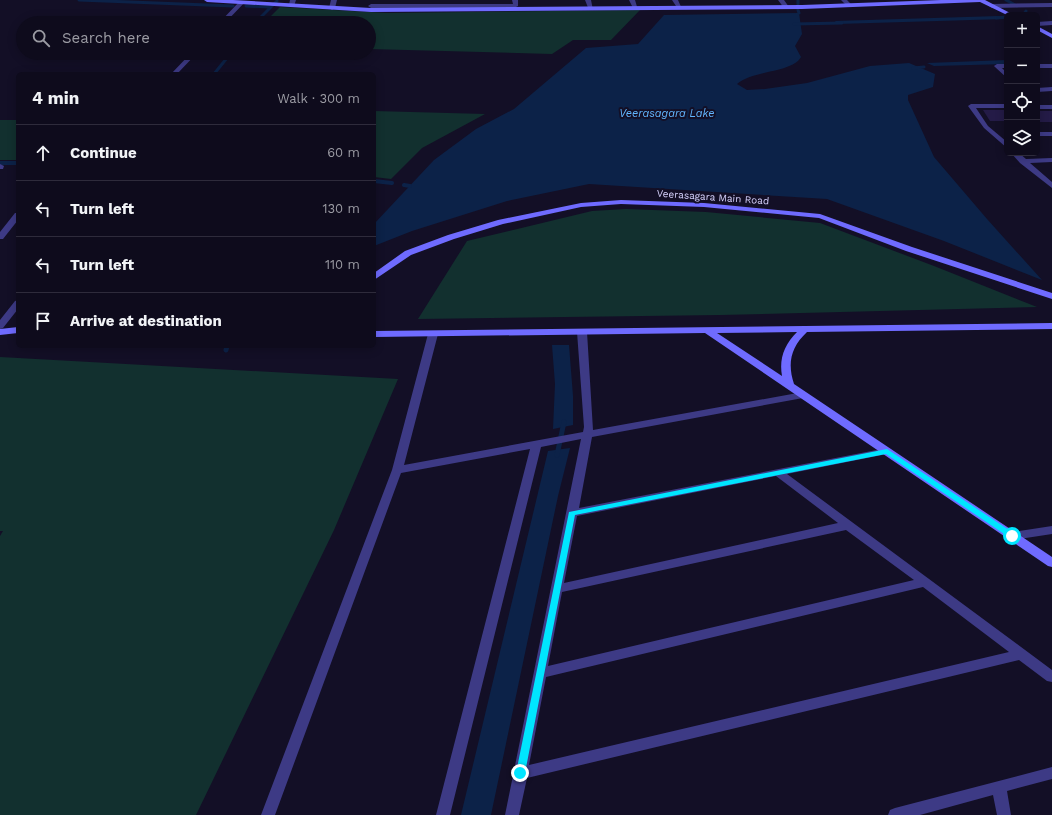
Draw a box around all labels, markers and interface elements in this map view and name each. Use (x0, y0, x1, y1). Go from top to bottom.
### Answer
map controls (1004, 12, 1040, 156)
button: + (1004, 12, 1040, 48)
search box (16, 16, 376, 60)
icon: search (30, 27, 52, 49)
text: Search here (62, 29, 150, 47)
button: − (1004, 48, 1040, 84)
button: locate (1004, 84, 1040, 120)
text: 4 min (32, 88, 79, 108)
text: Walk · 300 m (277, 91, 360, 106)
water label: Veerasagara Lake (619, 107, 715, 120)
button: layers (1004, 120, 1040, 156)
icon: ahead (32, 142, 54, 164)
text: Continue (70, 144, 137, 162)
text: 60 m (327, 145, 360, 160)
street label: Veerasagara Main Road (656, 188, 770, 206)
icon: left (32, 198, 54, 220)
text: Turn left (70, 200, 134, 218)
text: 130 m (322, 201, 360, 216)
icon: left (32, 254, 54, 276)
text: Turn left (70, 256, 134, 274)
text: 110 m (325, 257, 360, 272)
icon: arrive (32, 310, 54, 332)
text: Arrive at destination (70, 312, 222, 330)
route start (1003, 527, 1021, 545)
route end (511, 764, 529, 782)

